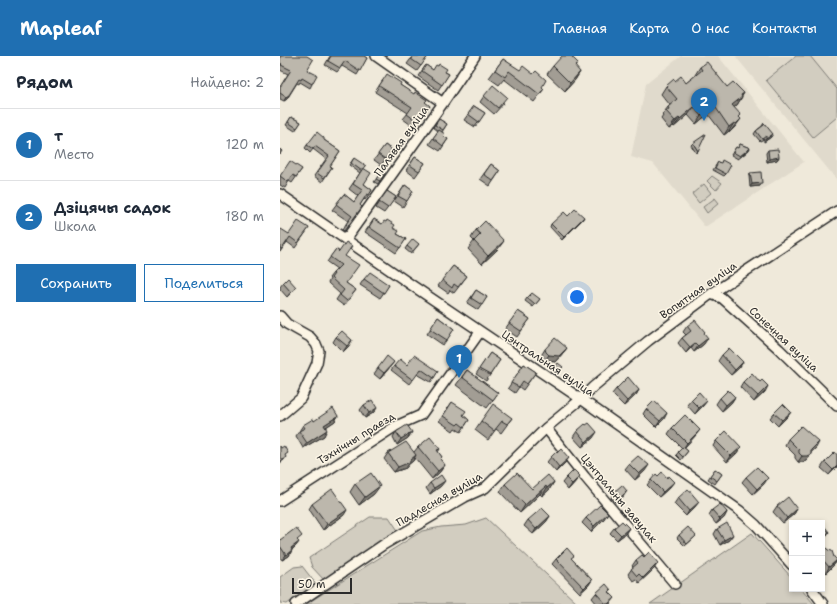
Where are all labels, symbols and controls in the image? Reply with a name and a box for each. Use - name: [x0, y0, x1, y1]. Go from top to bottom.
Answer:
- text: Mapleaf: [20, 16, 102, 41]
- text: Главная: [553, 19, 607, 37]
- text: Карта: [629, 19, 669, 37]
- text: О нас: [691, 19, 730, 37]
- text: Контакты: [752, 19, 817, 37]
- text: Рядом: [16, 71, 73, 93]
- text: Найдено: 2: [190, 74, 264, 91]
- pin: 2: [691, 88, 717, 121]
- street label: Палявая вуліца: [371, 103, 432, 180]
- text: т: [54, 126, 63, 146]
- text: 1: [26, 136, 32, 153]
- text: 120 m: [226, 136, 264, 153]
- text: Место: [54, 146, 94, 163]
- text: Дзіцячы садок: [54, 198, 171, 218]
- text: 2: [24, 208, 34, 225]
- text: 180 m: [225, 208, 264, 225]
- text: Школа: [54, 218, 96, 235]
- street label: Вопытная вуліца: [657, 258, 740, 323]
- button: Сохранить: [16, 264, 136, 302]
- button: Поделиться: [144, 264, 264, 302]
- your location: [567, 287, 587, 307]
- street label: Сонечная вуліца: [746, 303, 822, 375]
- street label: Цэнтральная вуліца: [499, 327, 597, 400]
- pin: 1: [446, 345, 472, 378]
- street label: Тэхнічны праезд: [315, 409, 398, 468]
- street label: Цэнтральны завулак: [577, 451, 660, 546]
- street label: Падлесная вуліца: [394, 469, 485, 530]
- map controls: [789, 520, 825, 592]
- button: +: [789, 520, 825, 556]
- button: −: [789, 556, 825, 592]
- scale bar: [292, 576, 352, 595]
- text: 50 m: [298, 577, 326, 592]

